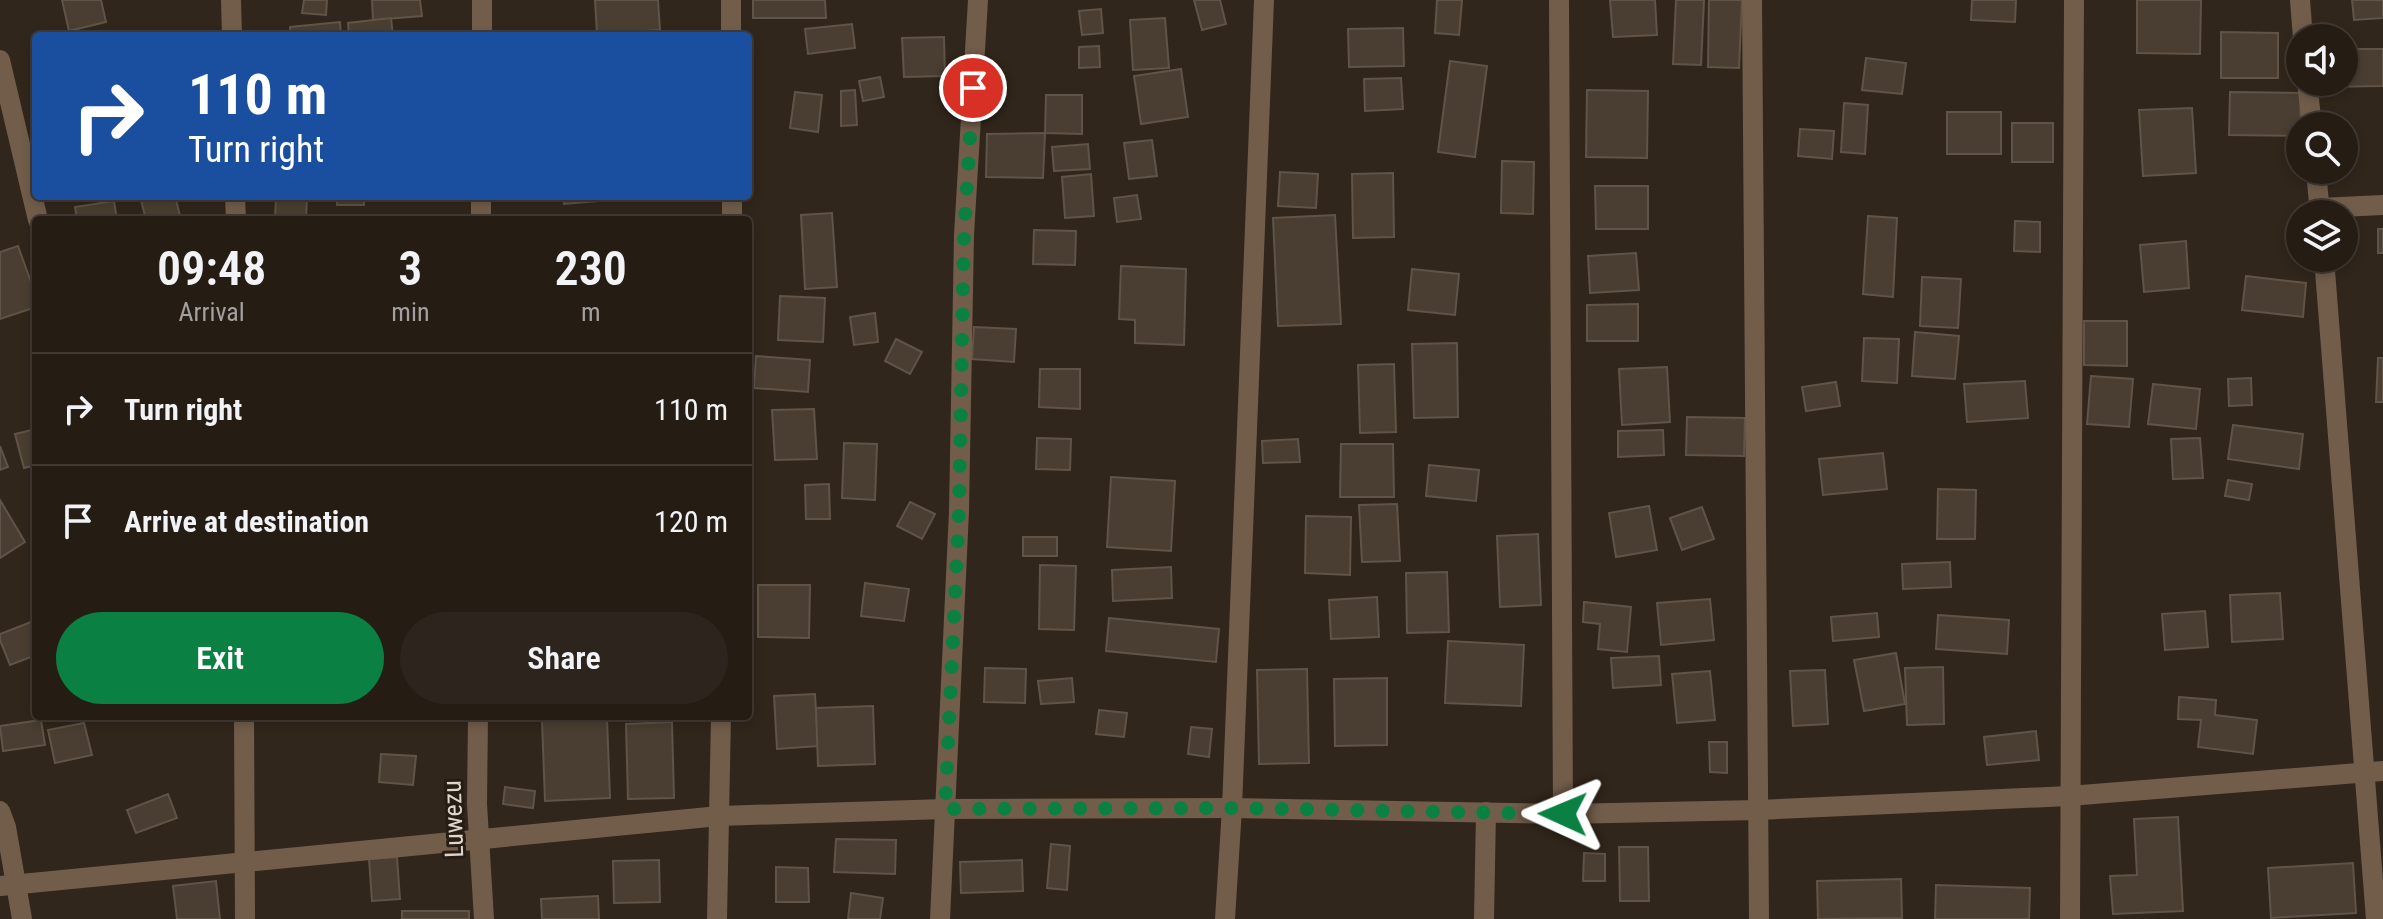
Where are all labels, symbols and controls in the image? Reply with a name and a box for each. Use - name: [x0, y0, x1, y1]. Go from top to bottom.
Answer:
- map controls: [2286, 24, 2358, 272]
- button: sound: [2286, 24, 2358, 96]
- pin: [939, 54, 1007, 122]
- text: 110 m: [188, 62, 327, 128]
- icon: right: [56, 64, 160, 168]
- icon: arrive: [951, 66, 995, 110]
- button: search: [2286, 112, 2358, 184]
- text: Turn right: [188, 129, 324, 171]
- button: layers: [2286, 200, 2358, 272]
- text: 09:48: [157, 240, 266, 297]
- text: 3: [398, 240, 422, 297]
- text: 230: [555, 240, 627, 297]
- text: Arrival: [179, 297, 245, 327]
- text: min: [391, 297, 429, 327]
- text: m: [581, 297, 601, 327]
- icon: right: [56, 387, 100, 431]
- text: Turn right: [124, 392, 242, 427]
- text: 110 m: [654, 392, 728, 427]
- icon: arrive: [56, 499, 100, 543]
- text: Arrive at destination: [124, 504, 369, 539]
- text: 120 m: [654, 504, 728, 539]
- button: Exit: [56, 612, 384, 704]
- button: Share: [400, 612, 728, 704]
- position arrow: [1521, 772, 1605, 856]
- street label: Luwezu: [437, 780, 469, 858]

